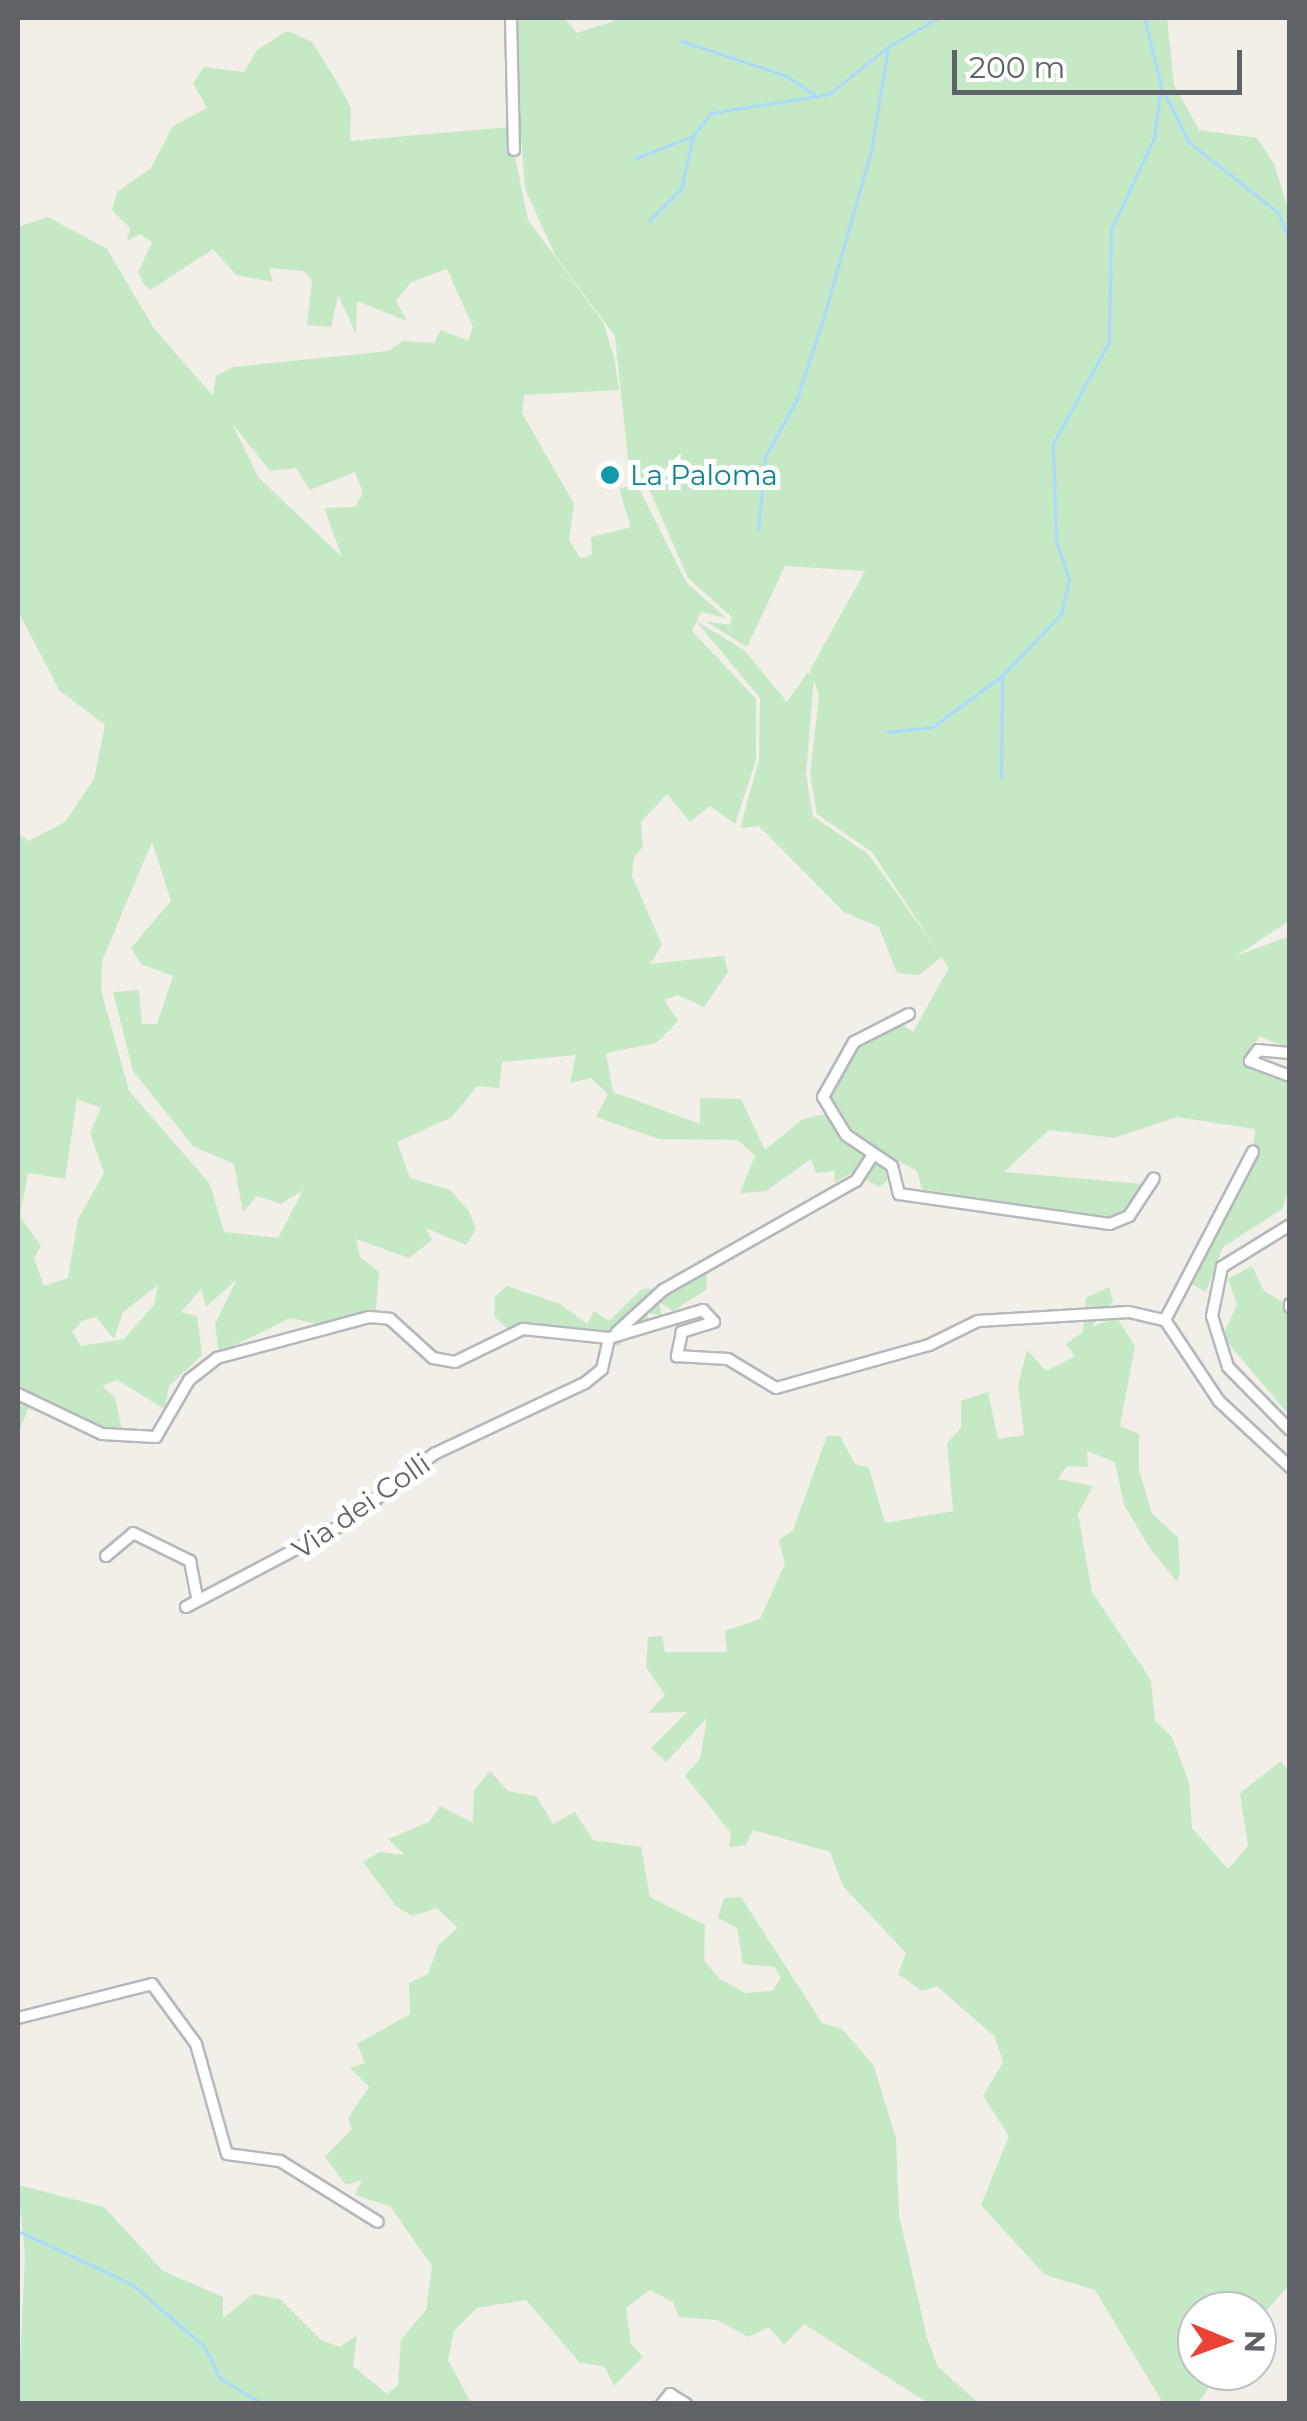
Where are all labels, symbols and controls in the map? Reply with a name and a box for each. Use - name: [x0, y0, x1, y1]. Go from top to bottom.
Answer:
- scale bar: [957, 30, 1247, 92]
- text: 200 m: [969, 49, 1065, 86]
- place label: La Paloma: [630, 458, 778, 492]
- marker: La Paloma: [599, 464, 621, 486]
- street label: Via dei Colli: [286, 1446, 436, 1566]
- north arrow: [1177, 2291, 1277, 2391]
- text: N: [1238, 2330, 1272, 2353]

